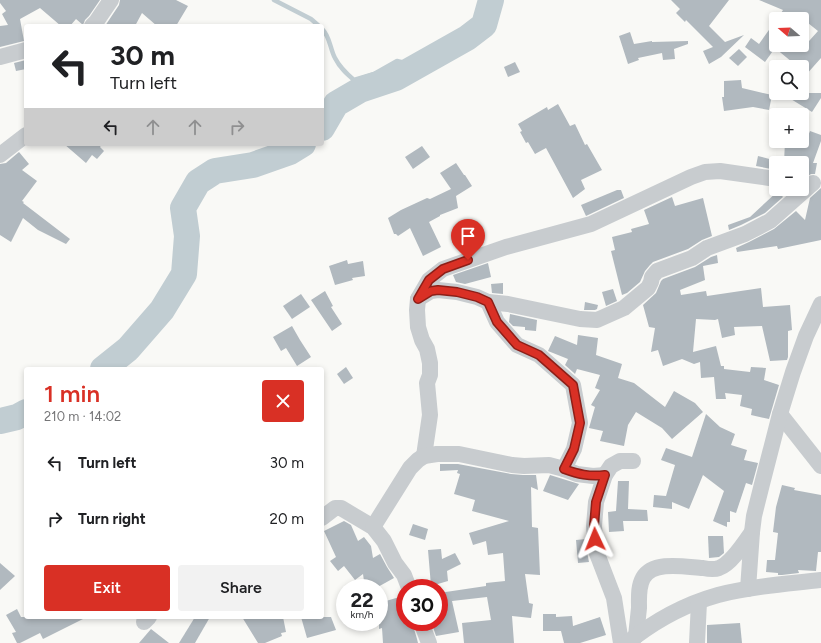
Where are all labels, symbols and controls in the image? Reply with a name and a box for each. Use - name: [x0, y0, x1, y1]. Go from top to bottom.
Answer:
- north arrow: [769, 12, 809, 52]
- map controls: [769, 12, 809, 196]
- text: 30 m: [110, 38, 175, 72]
- icon: left: [44, 40, 96, 92]
- button: search: [769, 60, 809, 100]
- text: Turn left: [110, 72, 177, 94]
- button: +: [769, 108, 809, 148]
- icon: left: [100, 116, 122, 138]
- icon: ahead: [142, 116, 164, 138]
- icon: ahead: [184, 116, 206, 138]
- icon: right: [226, 116, 248, 138]
- button: −: [769, 156, 809, 196]
- pin: [451, 219, 485, 260]
- icon: arrive: [457, 225, 479, 247]
- text: 1 min: [44, 379, 100, 408]
- button: close: [262, 380, 304, 422]
- text: 210 m · 14:02: [44, 409, 121, 424]
- icon: left: [44, 452, 66, 474]
- text: Turn left: [78, 454, 136, 472]
- text: 30 m: [270, 454, 304, 472]
- icon: right: [44, 508, 66, 530]
- text: Turn right: [78, 510, 146, 528]
- text: 20 m: [270, 510, 304, 528]
- position arrow: [574, 518, 616, 560]
- button: Exit: [44, 565, 170, 611]
- button: Share: [178, 565, 304, 611]
- speed limit sign: 30: [396, 579, 448, 631]
- text: 22: [350, 588, 374, 612]
- text: km/h: [351, 608, 373, 621]

